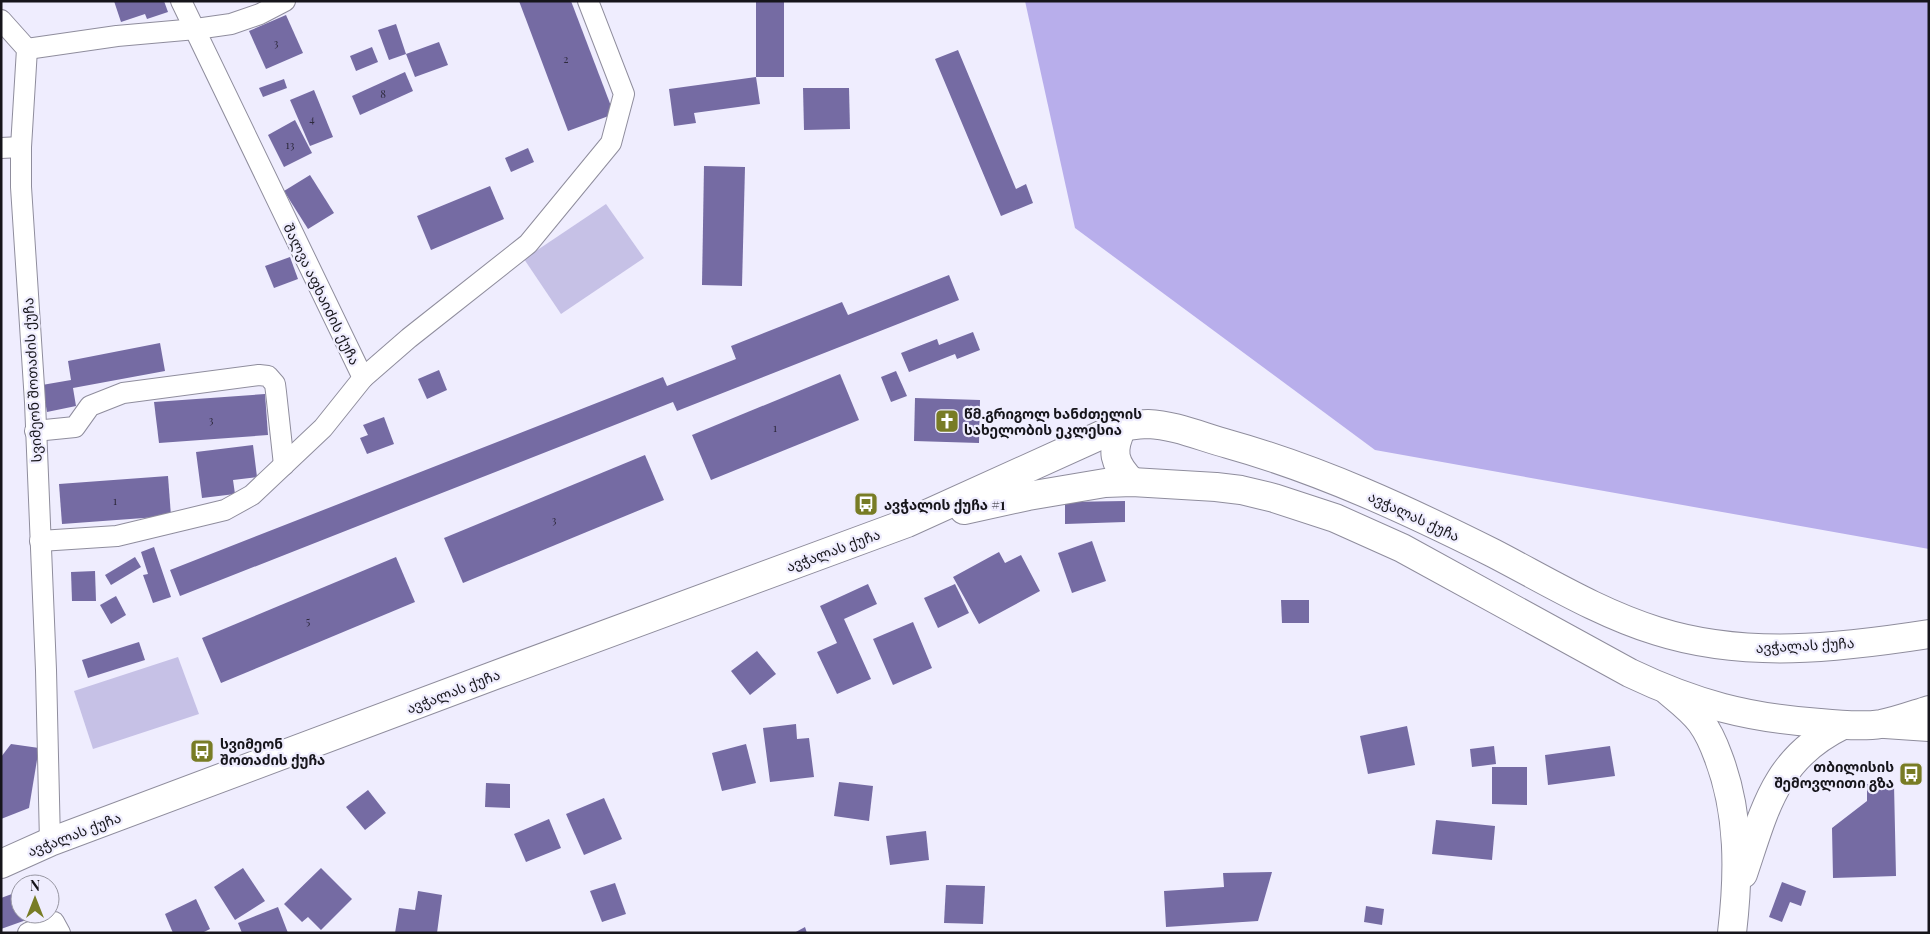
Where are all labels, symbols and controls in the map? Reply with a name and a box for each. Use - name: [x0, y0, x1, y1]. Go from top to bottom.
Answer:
- house number: 3: [274, 35, 279, 50]
- house number: 2: [563, 51, 569, 66]
- house number: 8: [380, 86, 386, 101]
- house number: 4: [309, 111, 315, 126]
- house number: 13: [286, 137, 294, 152]
- street label: შალვა აფხაიძის ქუჩა: [279, 220, 365, 368]
- street label: სვიმეონ შოთაძის ქუჩა: [18, 297, 46, 463]
- place label: წმ.გრიგოლ ხანძთელის სახელობის ეკლესია: [964, 404, 1142, 439]
- church icon: წმ.გრიგოლ ხანძთელის სახელობის ეკლესია: [934, 408, 960, 434]
- house number: 3: [209, 412, 214, 427]
- house number: 1: [773, 420, 777, 435]
- street label: ავჭალას ქუჩა: [1365, 487, 1463, 545]
- bus stop icon: ავჭალის ქუჩა #1: [853, 491, 879, 517]
- house number: 1: [113, 493, 117, 508]
- place label: ავჭალის ქუჩა #1: [884, 495, 1005, 514]
- house number: 3: [552, 512, 557, 527]
- street label: ავჭალას ქუჩა: [783, 524, 883, 576]
- house number: 5: [306, 613, 311, 628]
- street label: ავჭალას ქუჩა: [1755, 633, 1855, 657]
- street label: ავჭალას ქუჩა: [403, 664, 503, 718]
- place label: სვიმეონ შოთაძის ქუჩა: [220, 734, 325, 769]
- bus stop icon: სვიმეონ შოთაძის ქუჩა: [189, 738, 215, 764]
- place label: თბილისის შემოვლითი გზა: [1774, 757, 1894, 792]
- bus stop icon: თბილისის შემოვლითი გზა: [1898, 761, 1924, 787]
- street label: ავჭალას ქუჩა: [24, 807, 124, 861]
- north arrow: [10, 874, 60, 924]
- text: N: [30, 876, 40, 895]

